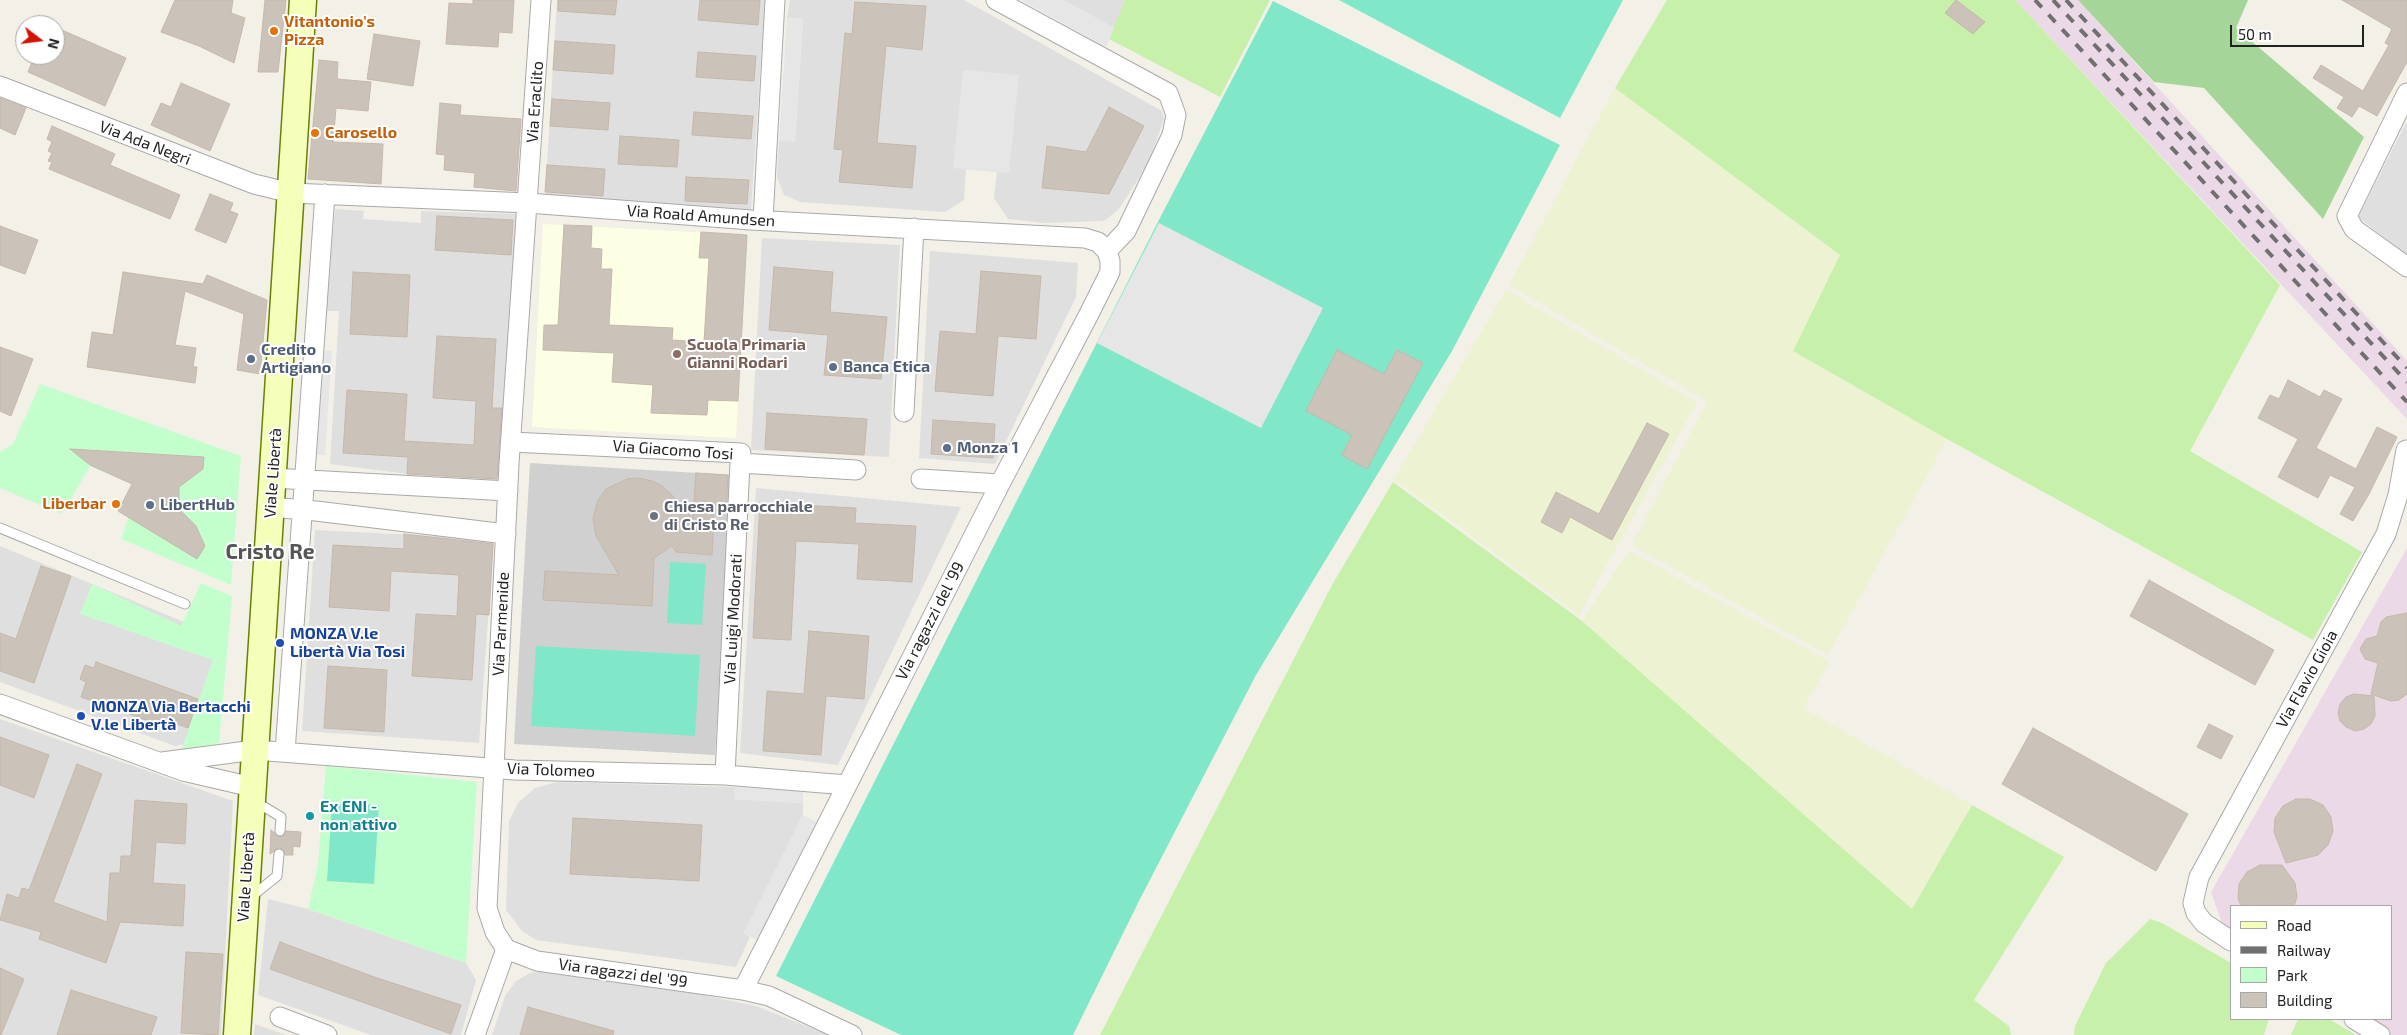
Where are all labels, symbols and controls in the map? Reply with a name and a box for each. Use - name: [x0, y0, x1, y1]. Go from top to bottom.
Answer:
- place label: Vitantonio's Pizza: [284, 12, 375, 50]
- north arrow: [15, 15, 65, 65]
- scale bar: [2232, 15, 2366, 47]
- marker: Vitantonio's Pizza: [268, 25, 280, 37]
- text: 50 m: [2238, 25, 2272, 43]
- text: N: [44, 37, 64, 51]
- street label: Via Eraclito: [523, 60, 547, 144]
- street label: Via Ada Negri: [96, 117, 194, 169]
- place label: Carosello: [325, 123, 397, 143]
- marker: Carosello: [309, 127, 321, 139]
- street label: Via Roald Amundsen: [626, 201, 776, 231]
- place label: Scuola Primaria Gianni Rodari: [687, 335, 806, 373]
- place label: Credito Artigiano: [261, 340, 331, 378]
- marker: Scuola Primaria Gianni Rodari: [671, 348, 683, 360]
- marker: Credito Artigiano: [245, 353, 257, 365]
- place label: Banca Etica: [843, 357, 930, 377]
- marker: Banca Etica: [827, 361, 839, 373]
- street label: Viale Libertà: [260, 427, 286, 519]
- street label: Via Giacomo Tosi: [612, 436, 734, 464]
- place label: Monza 1: [957, 438, 1019, 458]
- marker: Monza 1: [941, 442, 953, 454]
- place label: Liberbar: [42, 494, 106, 514]
- place label: LibertHub: [160, 495, 235, 515]
- place label: Chiesa parrocchiale di Cristo Re: [664, 497, 813, 535]
- marker: Liberbar: [110, 498, 122, 510]
- marker: LibertHub: [144, 499, 156, 511]
- marker: Chiesa parrocchiale di Cristo Re: [648, 510, 660, 522]
- district label: Cristo Re: [225, 539, 315, 565]
- street label: Via Luigi Modorati: [720, 553, 746, 685]
- street label: Via ragazzi del '99: [892, 559, 968, 683]
- street label: Via Parmenide: [489, 571, 513, 677]
- place label: MONZA V.le Libertà Via Tosi: [290, 624, 405, 662]
- street label: Via Flavio Gioia: [2272, 627, 2342, 731]
- marker: MONZA V.le Libertà Via Tosi: [274, 637, 286, 649]
- place label: MONZA Via Bertacchi V.le Libertà: [91, 697, 251, 735]
- marker: MONZA Via Bertacchi V.le Libertà: [75, 710, 87, 722]
- street label: Via Tolomeo: [507, 759, 595, 781]
- place label: Ex ENI - non attivo: [320, 797, 397, 835]
- marker: Ex ENI - non attivo: [304, 810, 316, 822]
- street label: Viale Libertà: [233, 831, 259, 923]
- legend: [2230, 905, 2392, 1020]
- text: Road: [2277, 916, 2312, 934]
- text: Railway: [2277, 941, 2331, 959]
- street label: Via ragazzi del '99: [557, 954, 689, 992]
- text: Park: [2277, 966, 2308, 984]
- text: Building: [2277, 991, 2332, 1009]

